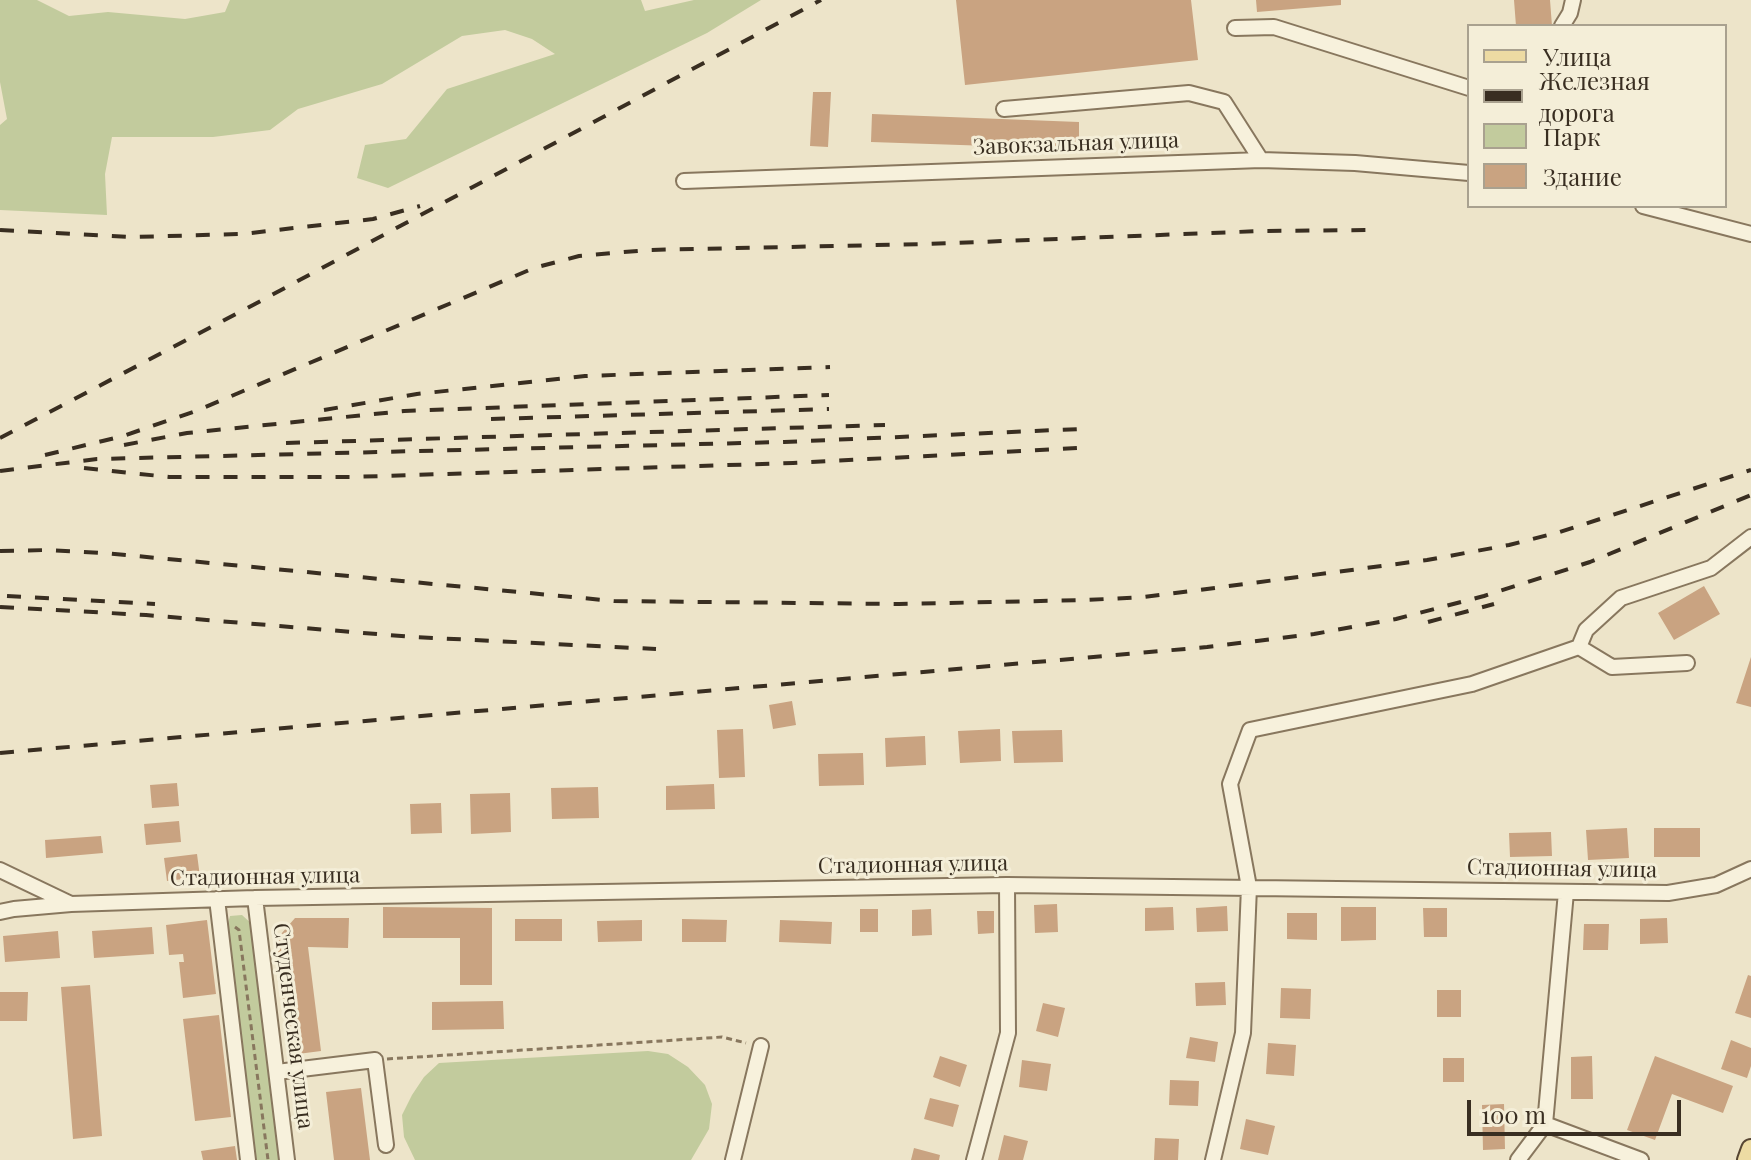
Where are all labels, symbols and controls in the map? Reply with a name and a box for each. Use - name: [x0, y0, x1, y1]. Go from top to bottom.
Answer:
- legend: [1467, 24, 1727, 208]
- text: Улица: [1543, 40, 1612, 72]
- text: Железная дорога: [1539, 64, 1650, 128]
- text: Парк: [1543, 120, 1601, 152]
- street label: Завокзальная улица: [973, 127, 1179, 161]
- text: Здание: [1543, 160, 1622, 192]
- street label: Стадионная улица: [818, 850, 1008, 880]
- street label: Стадионная улица: [1467, 854, 1657, 884]
- street label: Стадионная улица: [170, 862, 360, 892]
- street label: Студенческая улица: [267, 921, 319, 1131]
- scale bar: [1471, 1084, 1685, 1134]
- text: 100 m: [1481, 1098, 1546, 1130]

